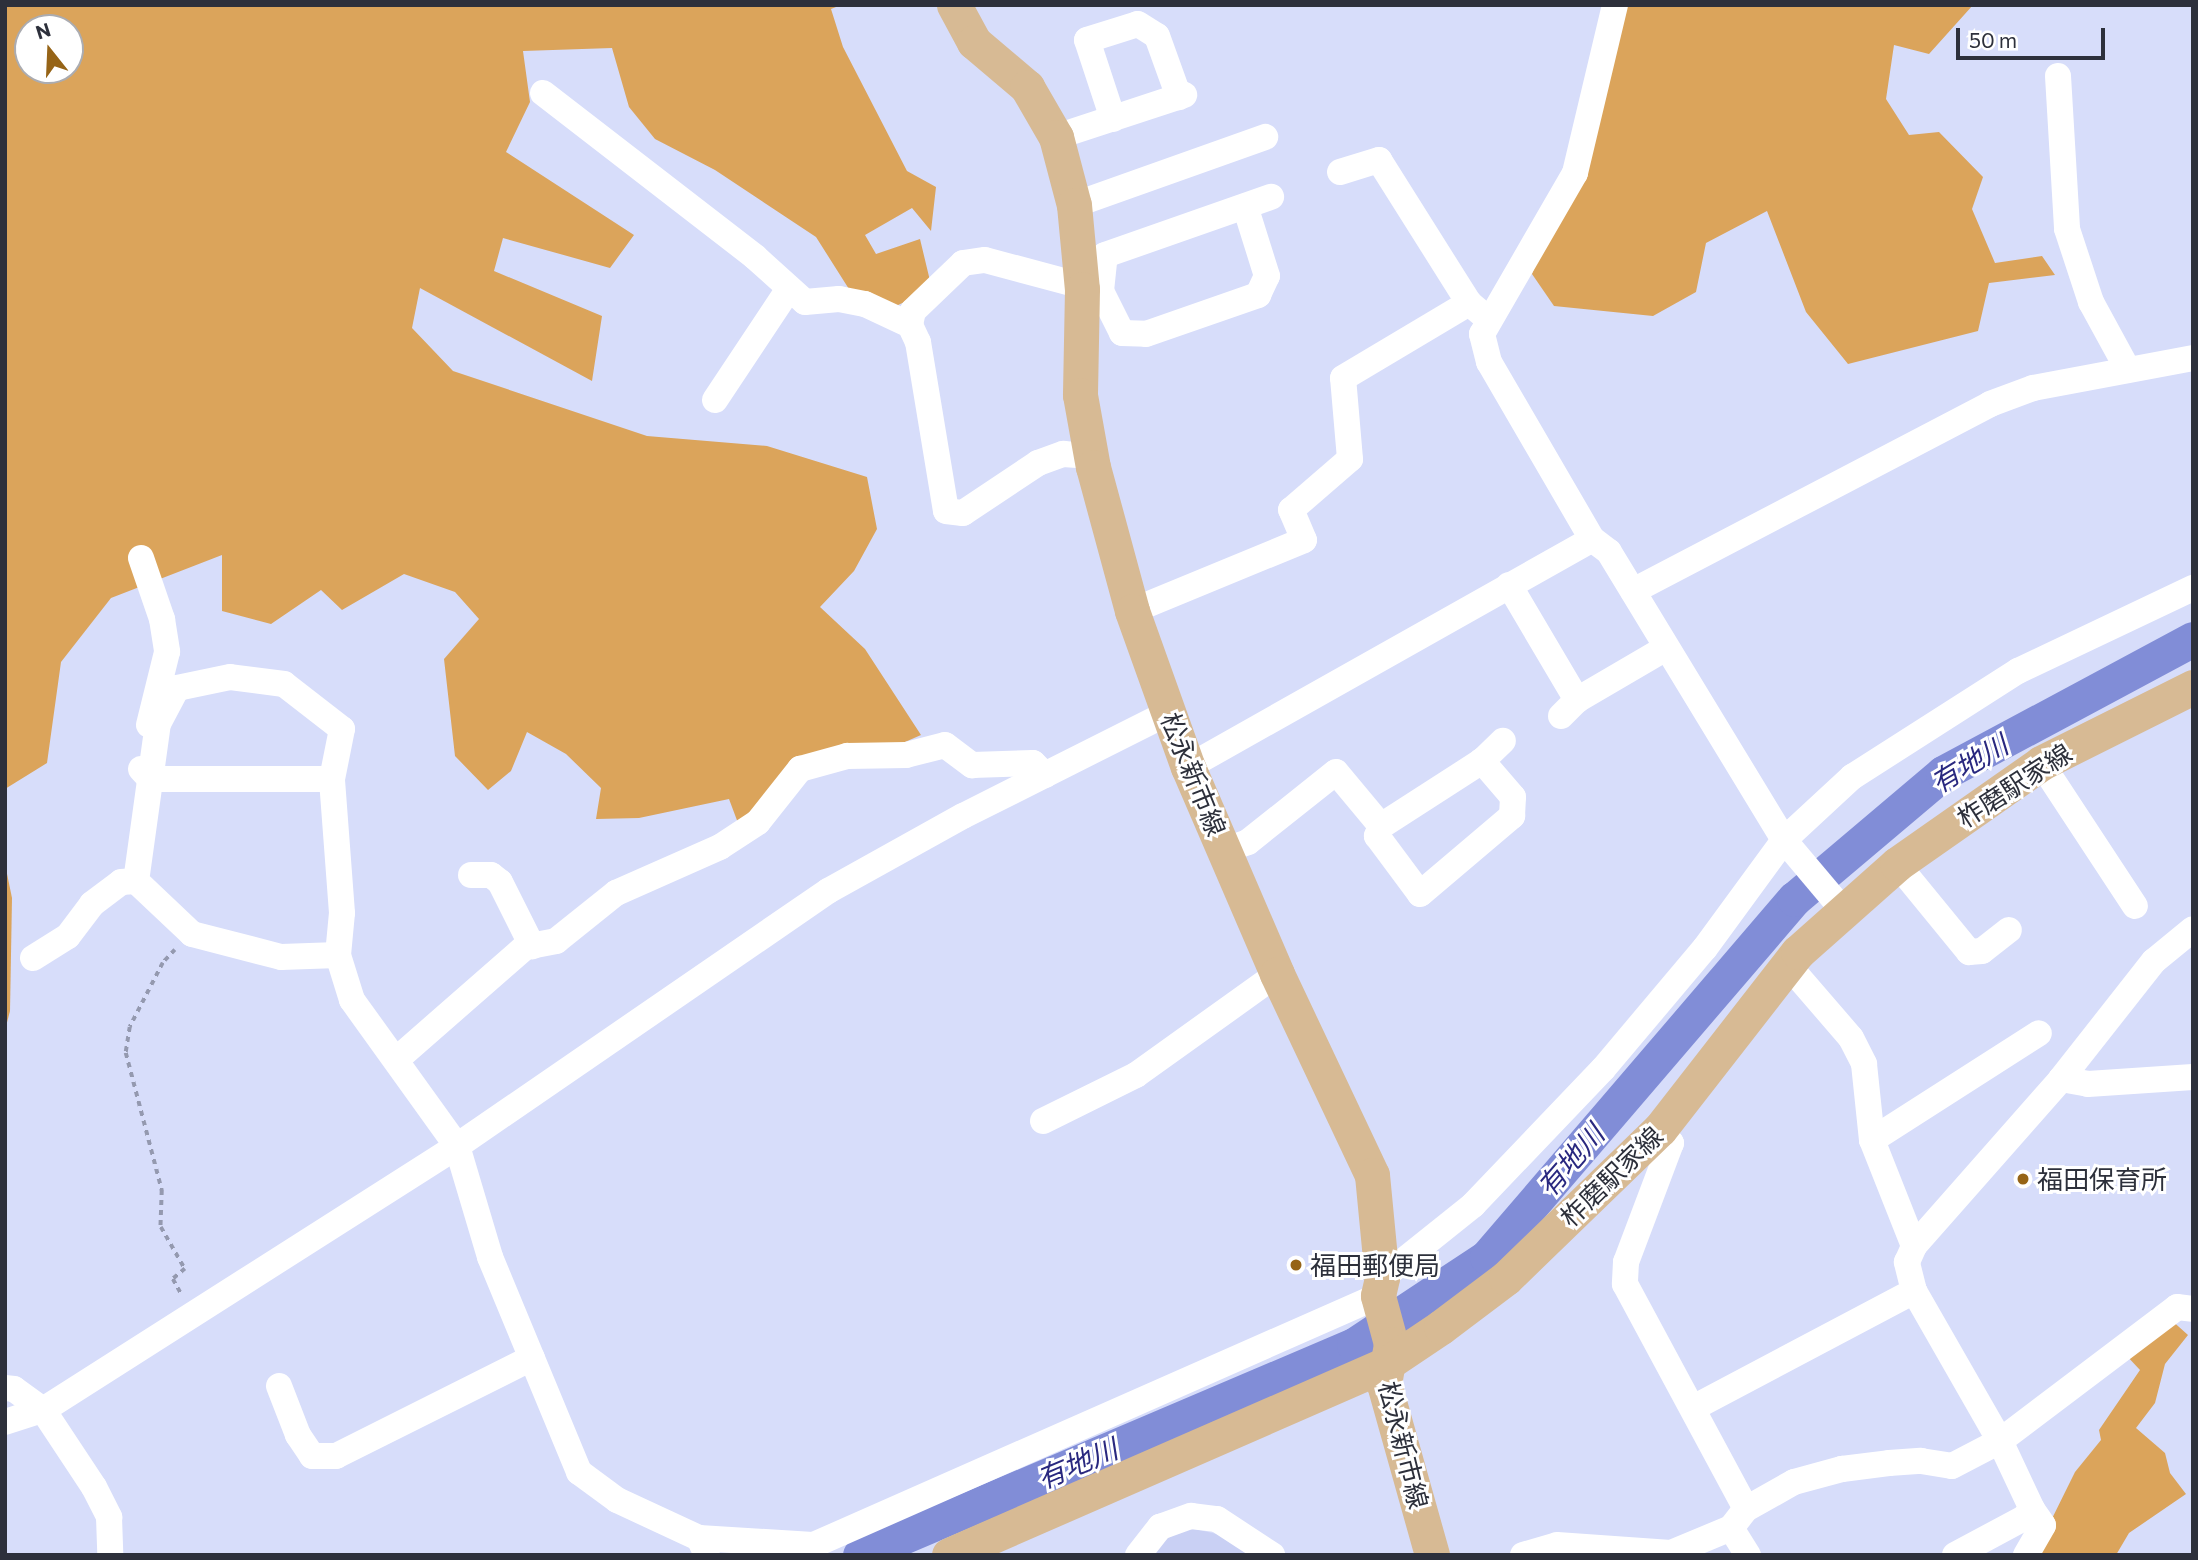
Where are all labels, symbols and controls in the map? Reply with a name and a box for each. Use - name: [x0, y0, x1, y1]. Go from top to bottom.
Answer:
- north arrow: [14, 14, 84, 84]
- scale bar: [1960, 14, 2109, 58]
- text: N: [33, 17, 53, 44]
- text: 50 m: [1969, 27, 2017, 52]
- street label: 松永新市線: [1155, 708, 1233, 840]
- water label: 有地川: [1924, 727, 2014, 799]
- street label: 柞磨駅家線: [1951, 737, 2077, 833]
- water label: 有地川: [1530, 1117, 1610, 1203]
- street label: 柞磨駅家線: [1553, 1120, 1669, 1232]
- place label: 福田保育所: [2037, 1163, 2167, 1195]
- marker: 福田保育所: [2015, 1171, 2031, 1187]
- place label: 福田郵便局: [1310, 1249, 1440, 1281]
- marker: 福田郵便局: [1288, 1257, 1304, 1273]
- street label: 松永新市線: [1373, 1378, 1435, 1512]
- water label: 有地川: [1032, 1431, 1122, 1495]

